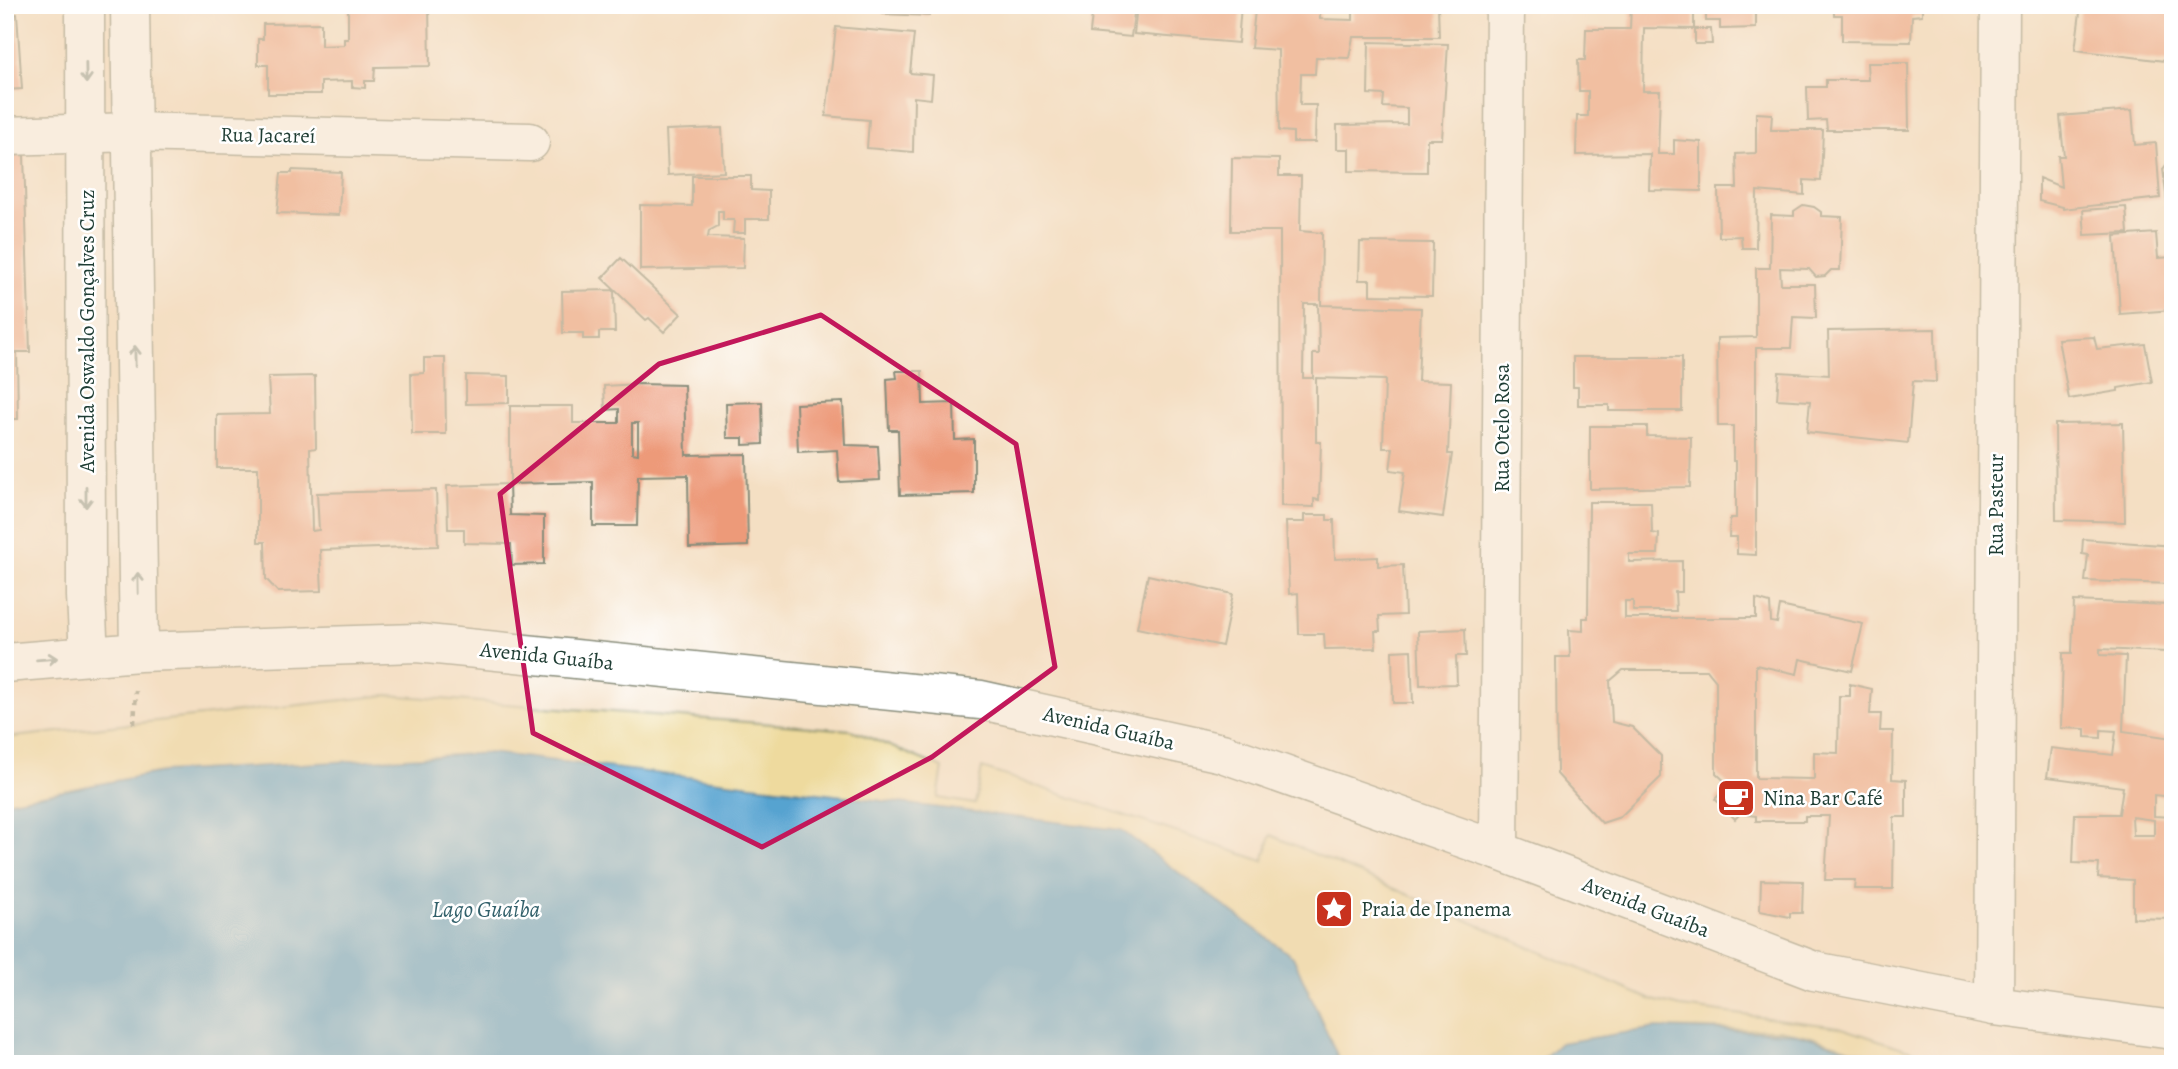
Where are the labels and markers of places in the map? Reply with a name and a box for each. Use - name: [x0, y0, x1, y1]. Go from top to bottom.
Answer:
- cafe icon: Nina Bar Café: [1715, 777, 1757, 819]
- place label: Nina Bar Café: [1763, 784, 1883, 812]
- place icon: Praia de Ipanema: [1313, 888, 1355, 930]
- place label: Praia de Ipanema: [1361, 895, 1512, 923]

